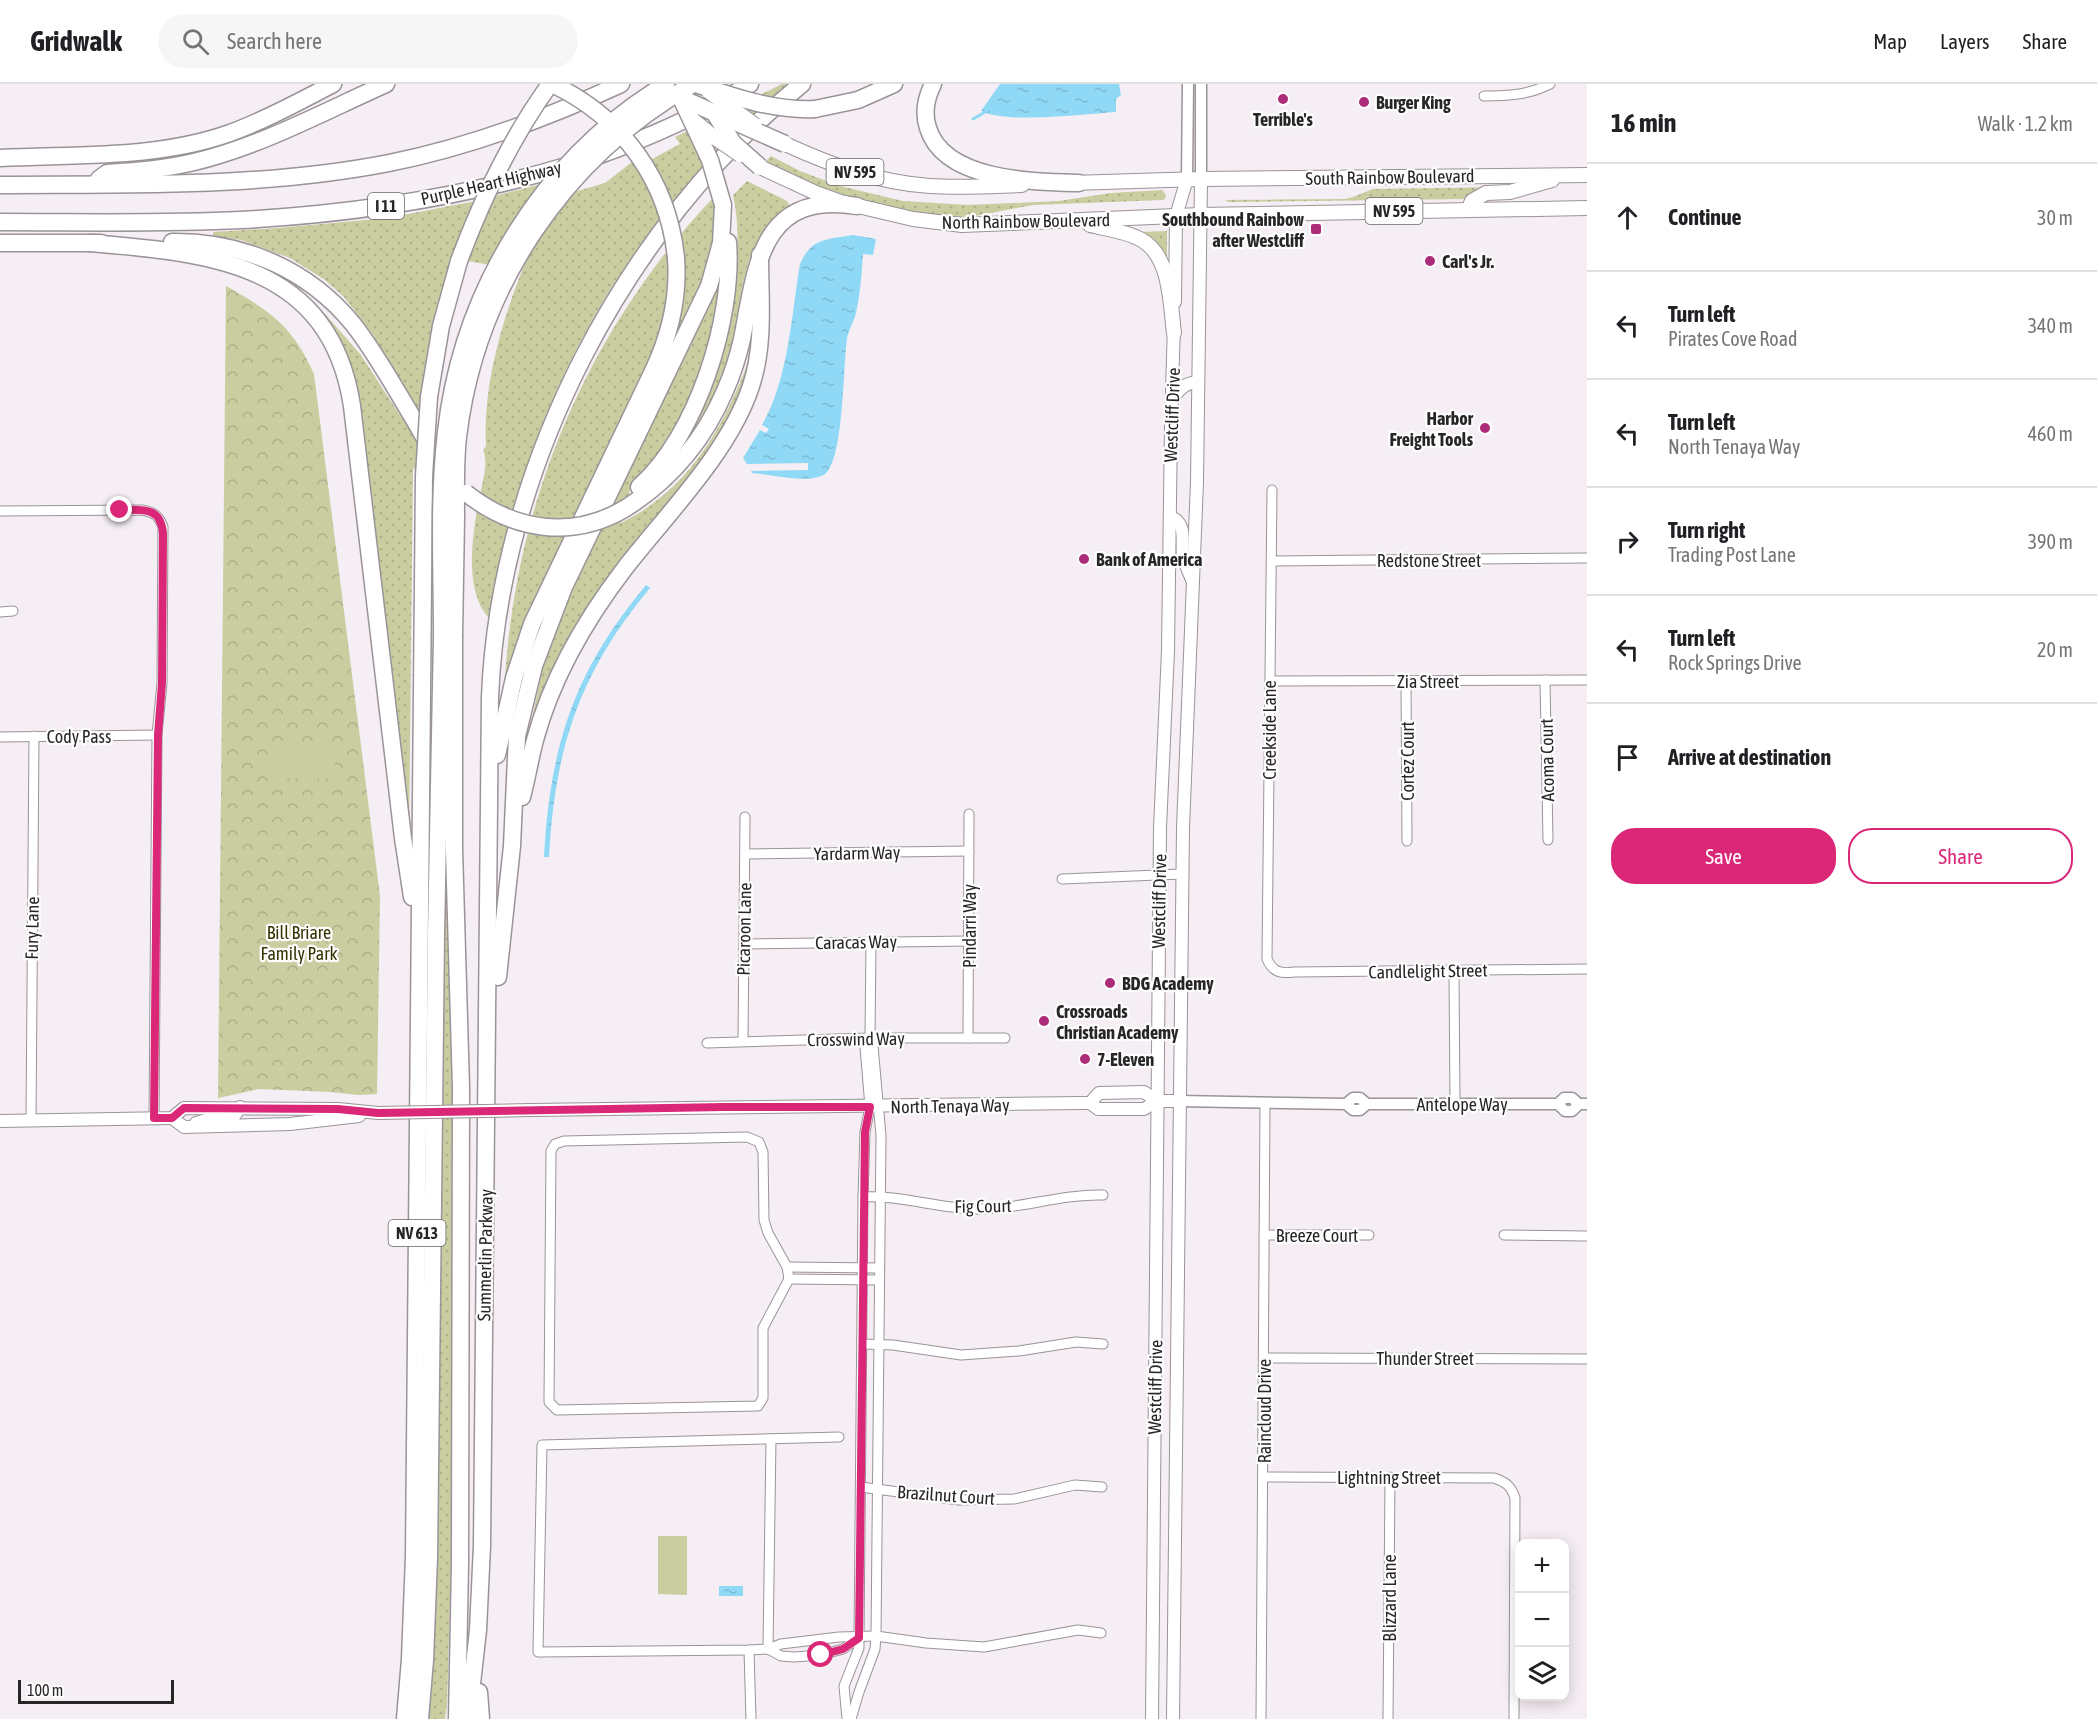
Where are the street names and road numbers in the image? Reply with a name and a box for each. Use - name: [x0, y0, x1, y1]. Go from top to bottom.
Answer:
- street label: Purple Heart Highway: [419, 157, 563, 209]
- road number: NV 595: [826, 159, 884, 185]
- street label: South Rainbow Boulevard: [1305, 165, 1475, 189]
- road number: I 11: [368, 193, 404, 219]
- road number: NV 595: [1366, 198, 1422, 224]
- street label: North Rainbow Boulevard: [942, 209, 1110, 233]
- street label: Westcliff Drive: [1160, 367, 1184, 463]
- street label: Redstone Street: [1377, 550, 1481, 571]
- street label: Zia Street: [1397, 671, 1459, 692]
- street label: Creekside Lane: [1259, 680, 1280, 780]
- street label: Acoma Court: [1536, 718, 1558, 802]
- street label: Cortez Court: [1397, 721, 1418, 801]
- street label: Cody Pass: [47, 726, 111, 747]
- street label: Yardarm Way: [814, 842, 900, 864]
- street label: Westcliff Drive: [1148, 853, 1170, 949]
- street label: Picaroon Lane: [733, 882, 755, 976]
- street label: Pindarri Way: [959, 884, 980, 968]
- street label: Fury Lane: [21, 896, 43, 960]
- street label: Caracas Way: [815, 931, 897, 953]
- street label: Candlelight Street: [1368, 959, 1488, 983]
- street label: Crosswind Way: [807, 1028, 905, 1050]
- street label: North Tenaya Way: [890, 1094, 1010, 1118]
- street label: Antelope Way: [1416, 1094, 1508, 1115]
- street label: Summerlin Parkway: [473, 1189, 497, 1321]
- street label: Fig Court: [954, 1195, 1012, 1217]
- road number: NV 613: [388, 1220, 446, 1246]
- street label: Breeze Court: [1276, 1225, 1358, 1246]
- street label: Westcliff Drive: [1144, 1339, 1166, 1435]
- street label: Thunder Street: [1376, 1348, 1474, 1369]
- street label: Raincloud Drive: [1254, 1359, 1275, 1463]
- street label: Lightning Street: [1337, 1467, 1441, 1488]
- street label: Brazilnut Court: [896, 1481, 996, 1509]
- street label: Blizzard Lane: [1379, 1554, 1400, 1642]

